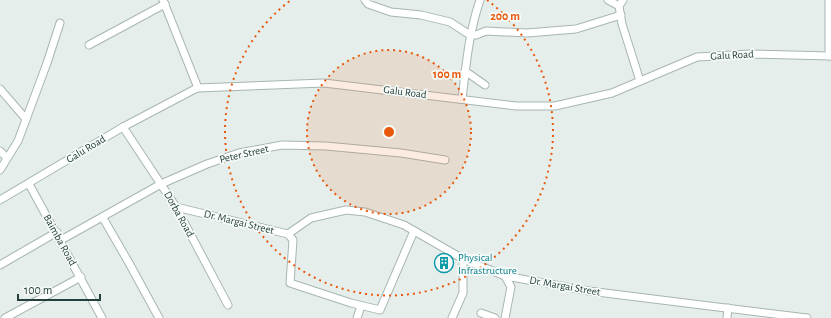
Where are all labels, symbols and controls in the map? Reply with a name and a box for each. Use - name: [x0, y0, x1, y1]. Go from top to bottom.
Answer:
- text: 200 m: [490, 10, 520, 22]
- street label: Galu Road: [710, 48, 754, 62]
- text: 100 m: [433, 68, 461, 80]
- street label: Galu Road: [383, 84, 428, 100]
- centre of rings: [382, 125, 396, 139]
- street label: Galu Road: [64, 133, 108, 165]
- street label: Peter Street: [218, 143, 270, 165]
- street label: Dorba Road: [162, 189, 196, 239]
- street label: Dr. Margai Street: [203, 208, 276, 236]
- street label: Baimba Road: [41, 212, 79, 268]
- building icon: Physical Infrastructure: [433, 252, 455, 274]
- place label: Physical Infrastructure: [458, 252, 517, 276]
- street label: Dr. Margai Street: [529, 274, 602, 298]
- scale bar: [18, 276, 100, 302]
- text: 100 m: [24, 284, 52, 296]

